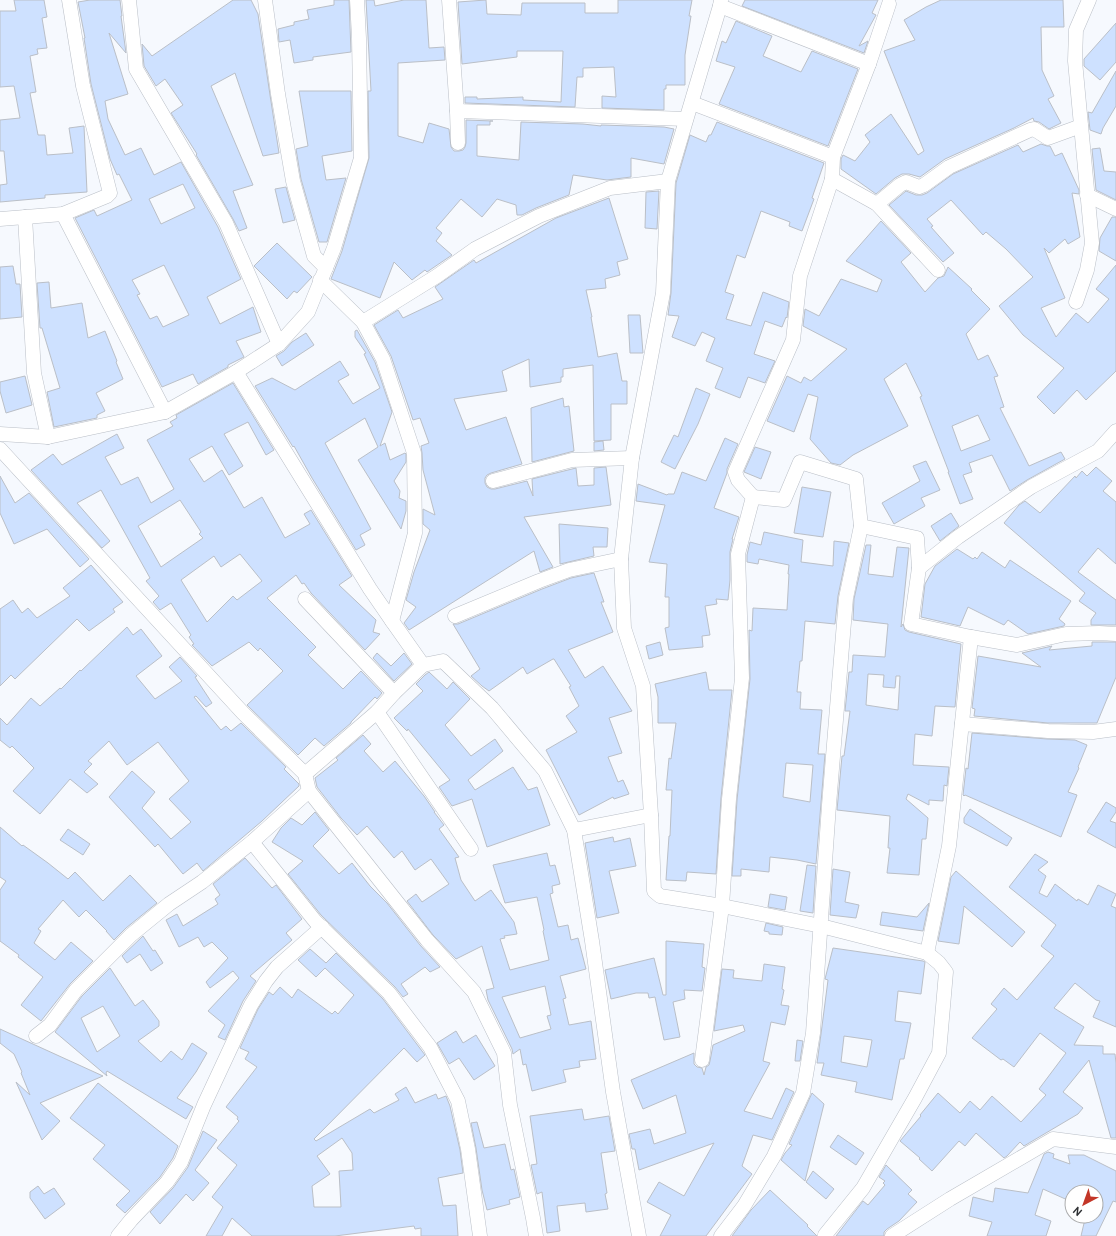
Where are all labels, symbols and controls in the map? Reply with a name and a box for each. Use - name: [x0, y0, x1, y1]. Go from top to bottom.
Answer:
- north arrow: [1064, 1184, 1104, 1224]
- text: N: [1071, 1203, 1086, 1219]

